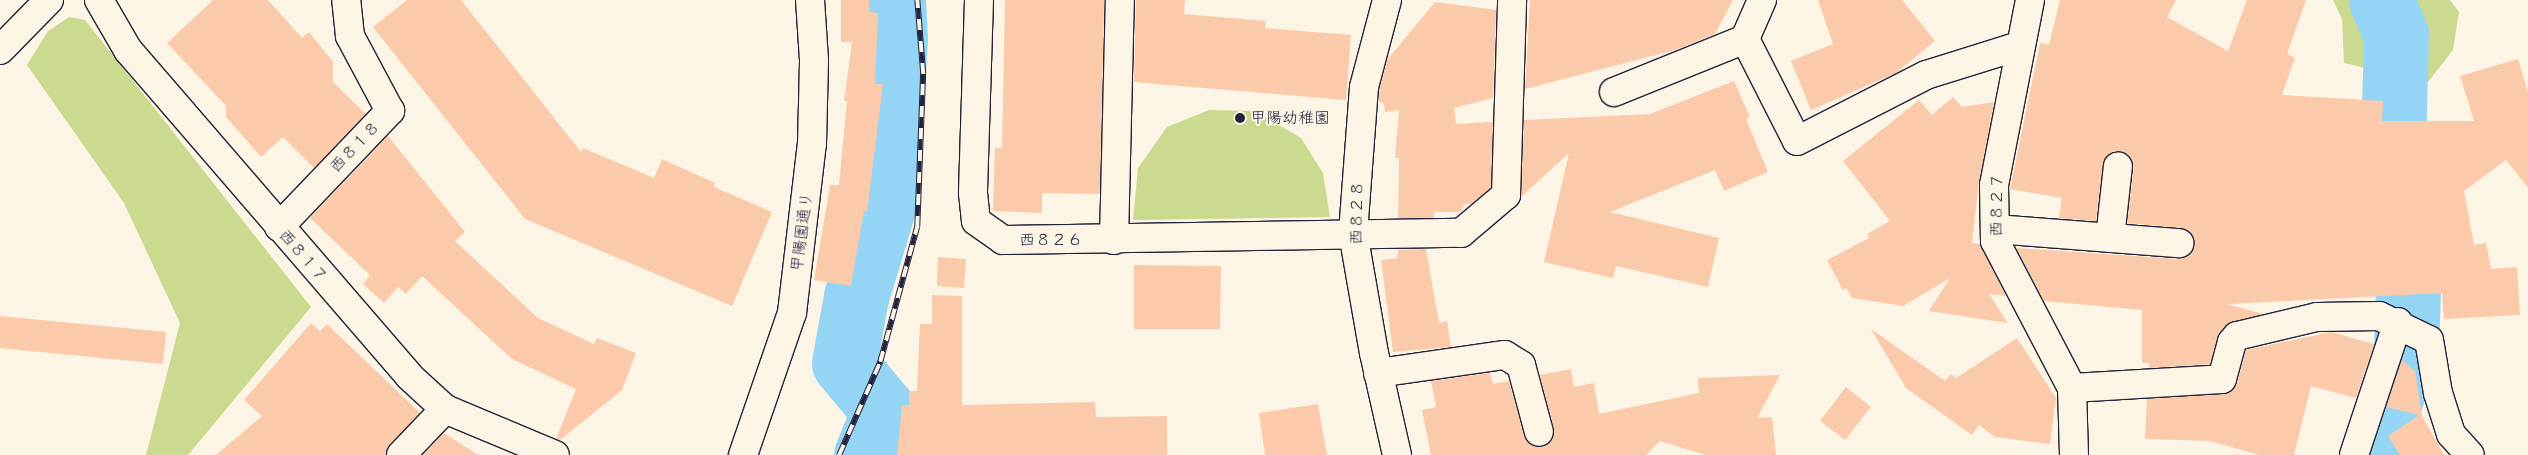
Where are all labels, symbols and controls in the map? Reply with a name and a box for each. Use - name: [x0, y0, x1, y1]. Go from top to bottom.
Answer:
- place label: 甲陽幼稚園: [1250, 108, 1330, 128]
- marker: 甲陽幼稚園: [1234, 112, 1246, 124]
- street label: 西８１８: [326, 117, 384, 177]
- street label: 西８２７: [1987, 173, 2007, 237]
- street label: 西８２８: [1347, 181, 1367, 245]
- street label: 甲陽園通り: [788, 191, 816, 273]
- street label: 西８１７: [275, 226, 331, 286]
- street label: 西８２６: [1019, 230, 1083, 250]

